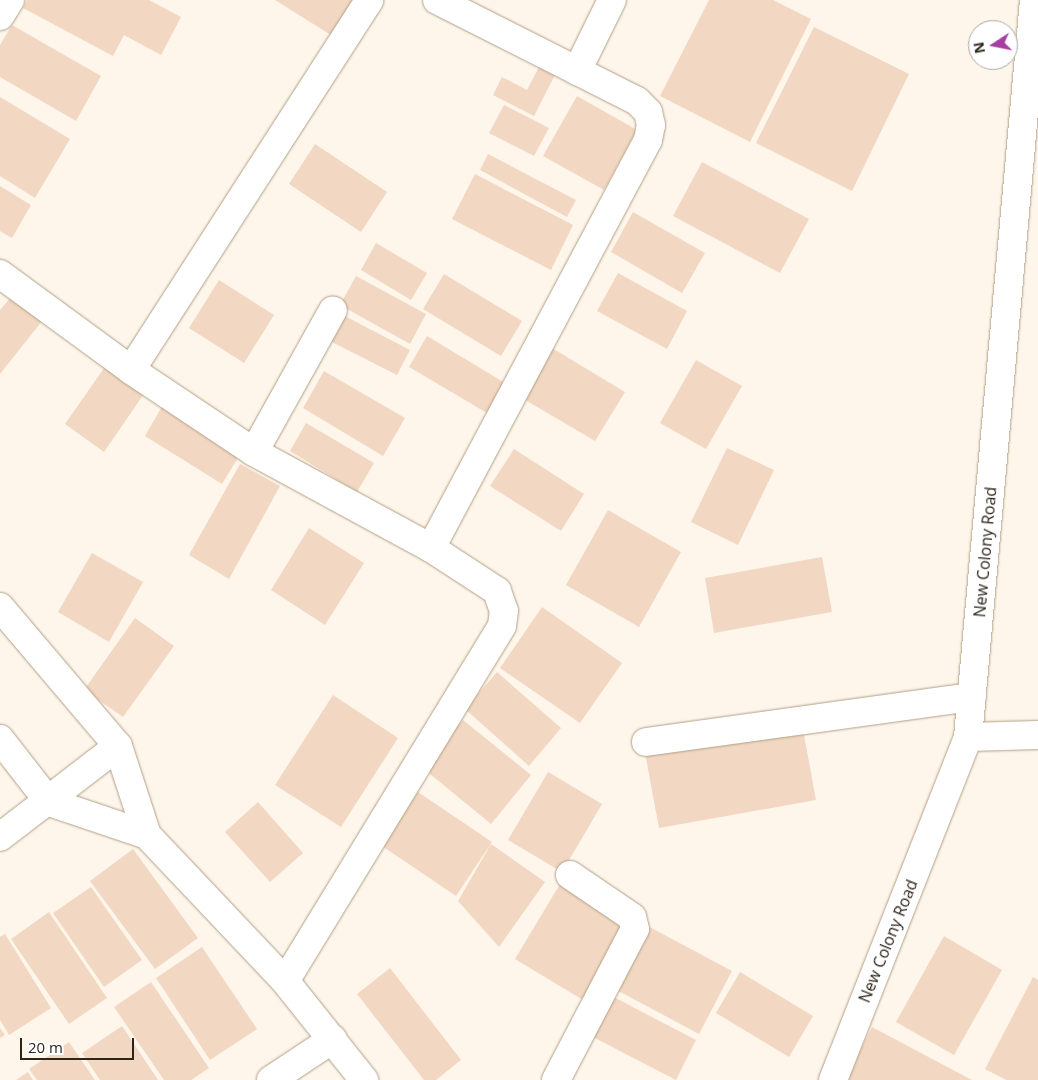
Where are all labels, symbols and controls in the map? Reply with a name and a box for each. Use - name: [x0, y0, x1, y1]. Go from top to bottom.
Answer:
- north arrow: [968, 20, 1018, 70]
- text: N: [968, 40, 989, 55]
- street label: New Colony Road: [970, 486, 1000, 618]
- street label: New Colony Road: [855, 877, 921, 1005]
- scale bar: [22, 1028, 136, 1060]
- text: 20 m: [28, 1037, 63, 1057]

